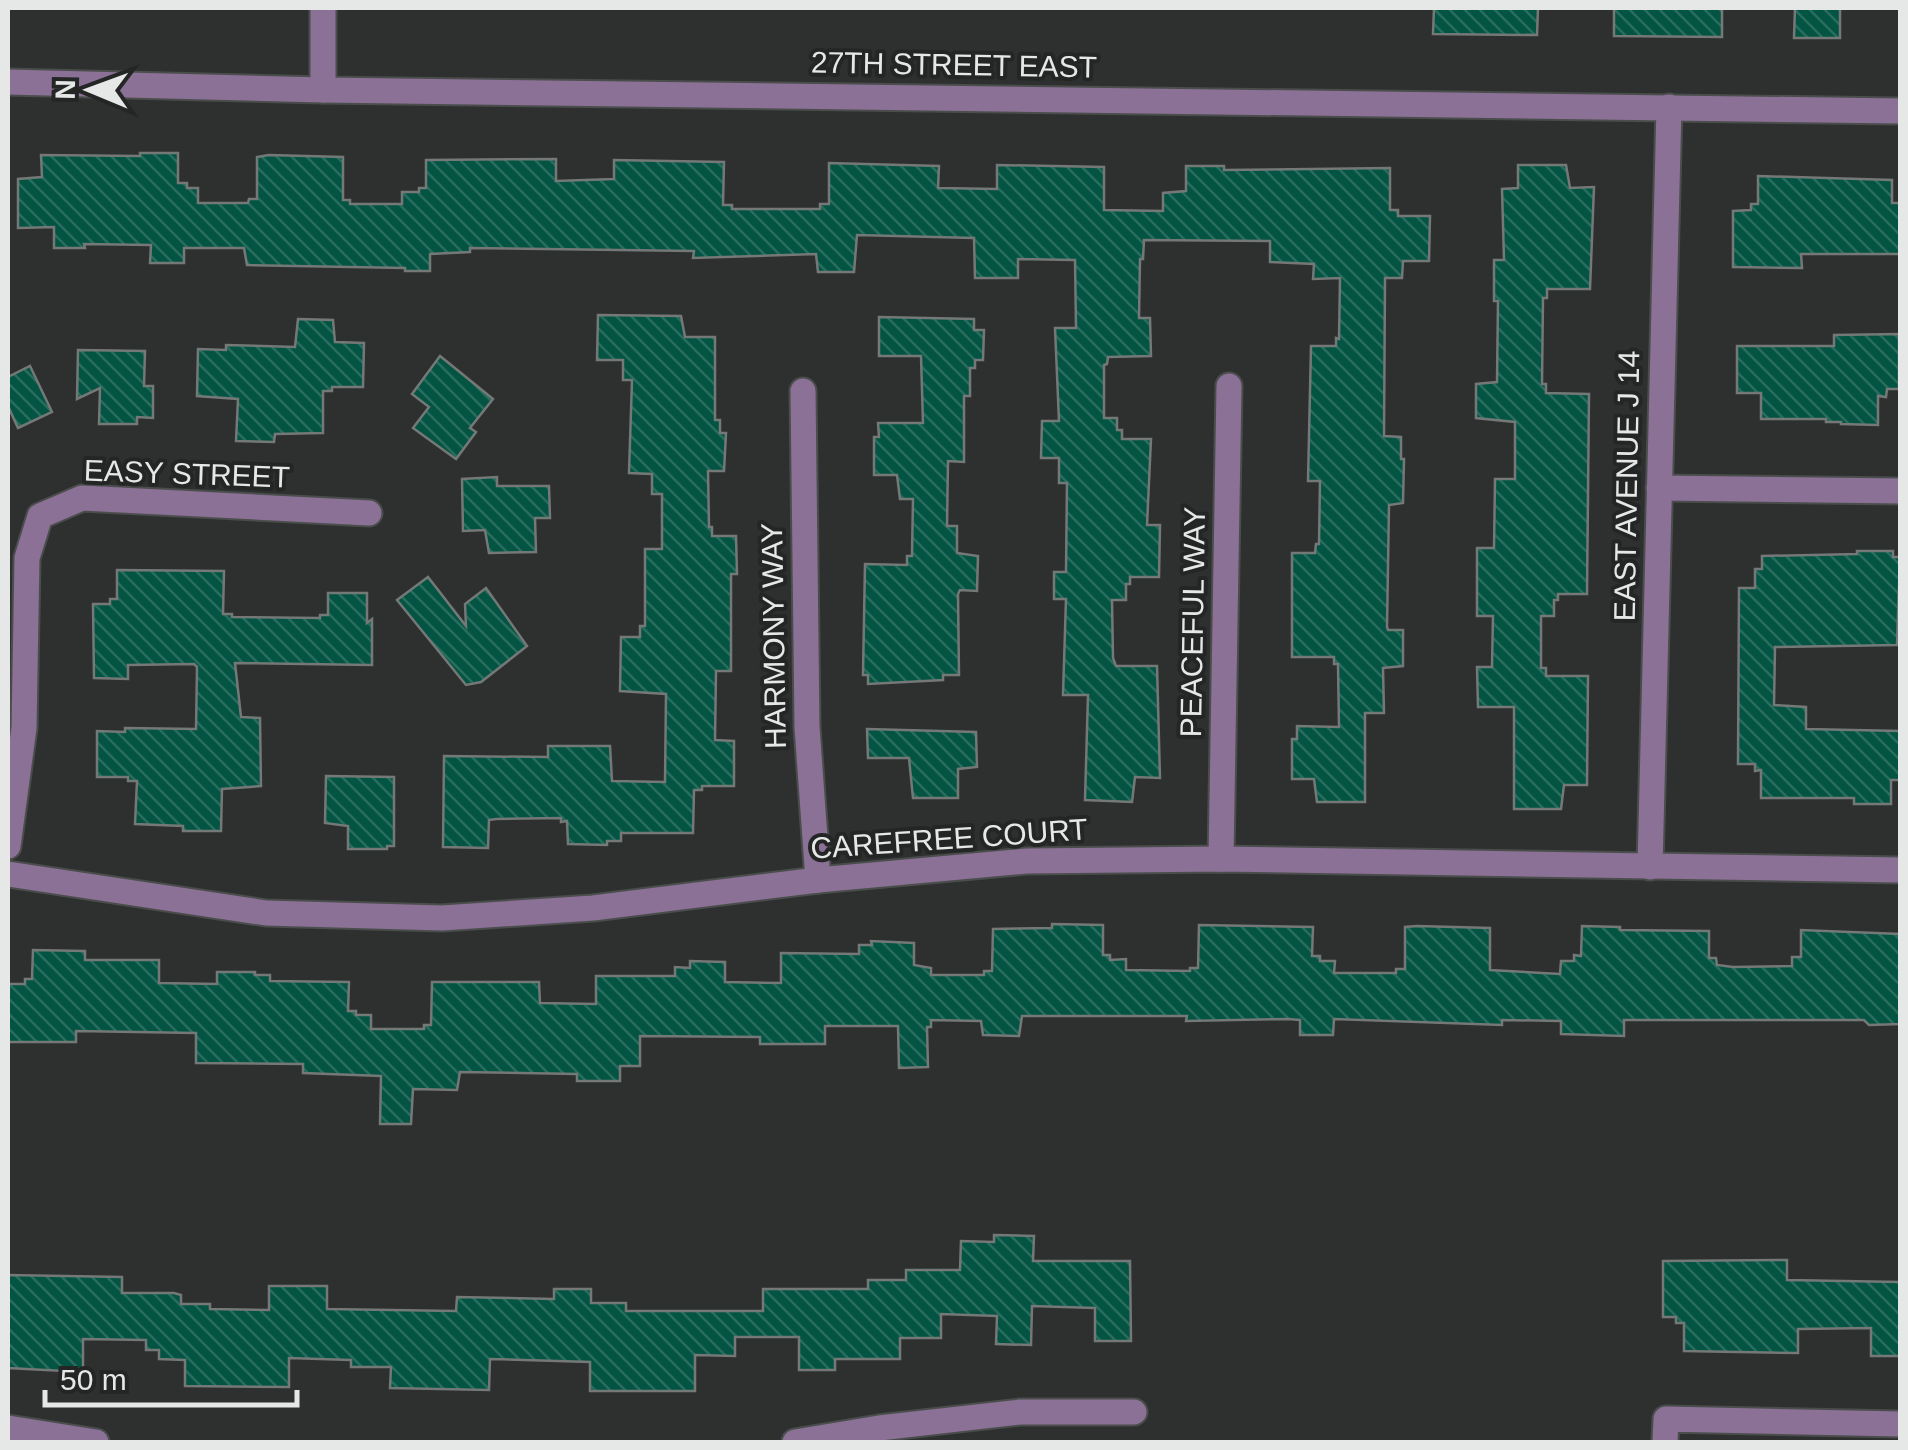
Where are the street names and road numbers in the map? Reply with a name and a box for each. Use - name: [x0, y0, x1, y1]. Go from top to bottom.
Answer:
- street label: 27TH STREET EAST: [811, 46, 1097, 83]
- street label: EAST AVENUE J 14: [1608, 350, 1645, 622]
- street label: EASY STREET: [83, 453, 291, 494]
- street label: PEACEFUL WAY: [1174, 506, 1211, 738]
- street label: HARMONY WAY: [755, 523, 792, 749]
- street label: CAREFREE COURT: [809, 812, 1089, 865]

